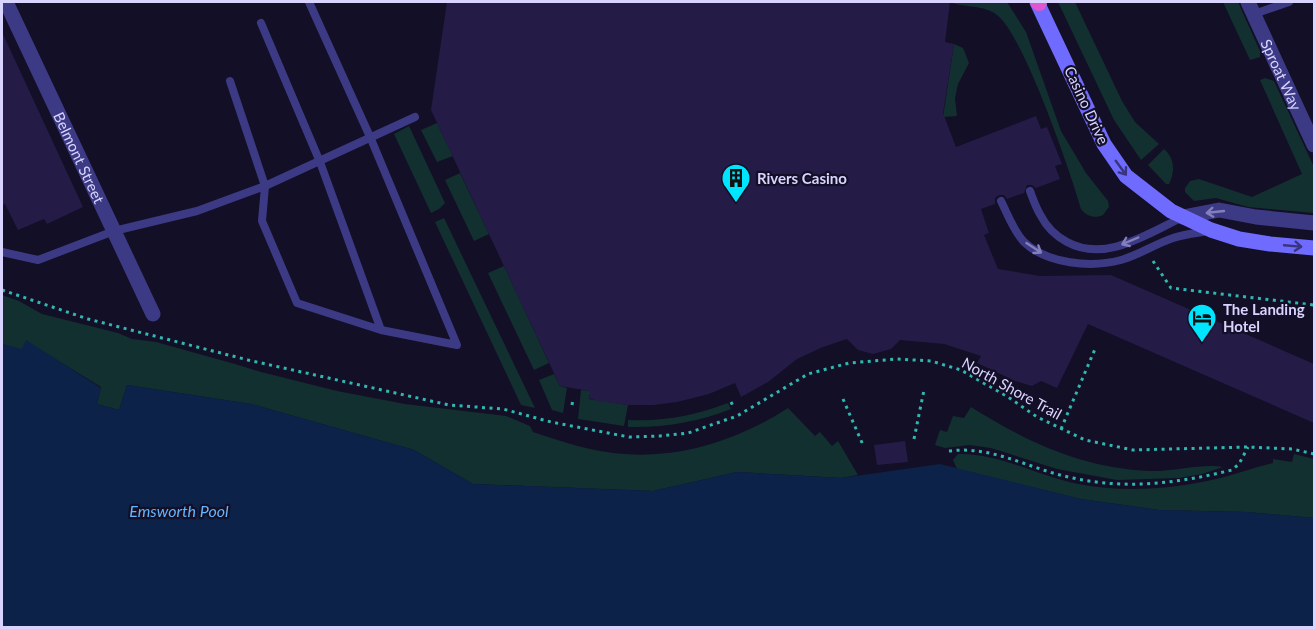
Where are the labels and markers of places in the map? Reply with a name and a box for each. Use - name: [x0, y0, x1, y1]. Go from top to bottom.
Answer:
- building icon: Rivers Casino: [720, 162, 752, 204]
- place label: Rivers Casino: [757, 169, 847, 187]
- place label: The Landing Hotel: [1223, 300, 1305, 335]
- hotel icon: The Landing Hotel: [1186, 302, 1218, 344]

